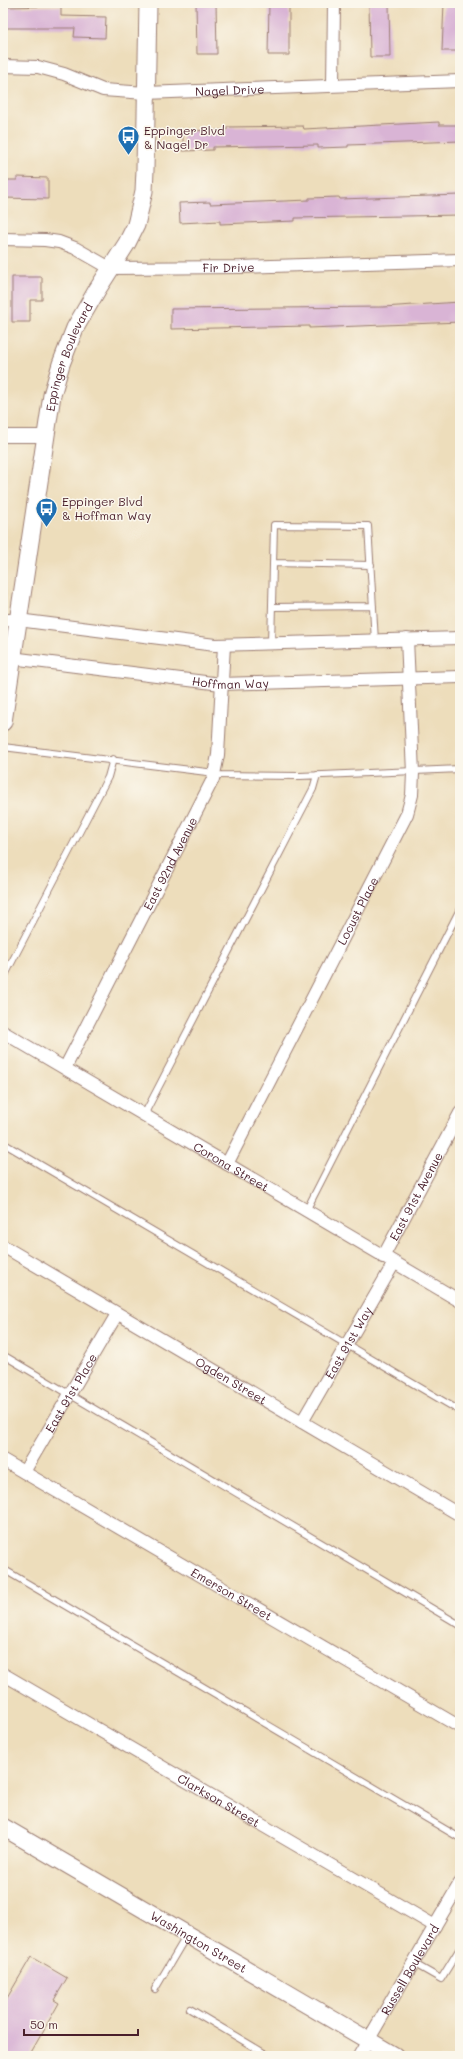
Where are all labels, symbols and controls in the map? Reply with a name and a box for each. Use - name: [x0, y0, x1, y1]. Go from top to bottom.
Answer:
- street label: Nagel Drive: [195, 80, 265, 99]
- place label: Eppinger Blvd & Nagel Dr: [144, 122, 225, 152]
- bus stop icon: Eppinger Blvd & Nagel Dr: [115, 124, 141, 157]
- street label: Fir Drive: [202, 259, 255, 275]
- street label: Eppinger Boulevard: [42, 299, 96, 412]
- place label: Eppinger Blvd & Hoffman Way: [62, 493, 151, 523]
- bus stop icon: Eppinger Blvd & Hoffman Way: [34, 495, 60, 528]
- street label: Hoffman Way: [191, 672, 269, 692]
- street label: East 92nd Avenue: [139, 814, 200, 913]
- street label: Locust Place: [333, 874, 381, 947]
- street label: Corona Street: [191, 1138, 272, 1195]
- street label: East 91st Avenue: [385, 1149, 446, 1243]
- street label: East 91st Way: [321, 1303, 375, 1381]
- street label: East 91st Place: [41, 1350, 100, 1435]
- street label: Ogden Street: [193, 1353, 270, 1408]
- street label: Emerson Street: [188, 1564, 275, 1624]
- street label: Clarkson Street: [175, 1770, 263, 1830]
- street label: Washington Street: [148, 1907, 250, 1976]
- street label: Russell Boulevard: [377, 1921, 442, 2018]
- scale bar: [24, 2011, 138, 2037]
- text: 50 m: [30, 2016, 58, 2032]

